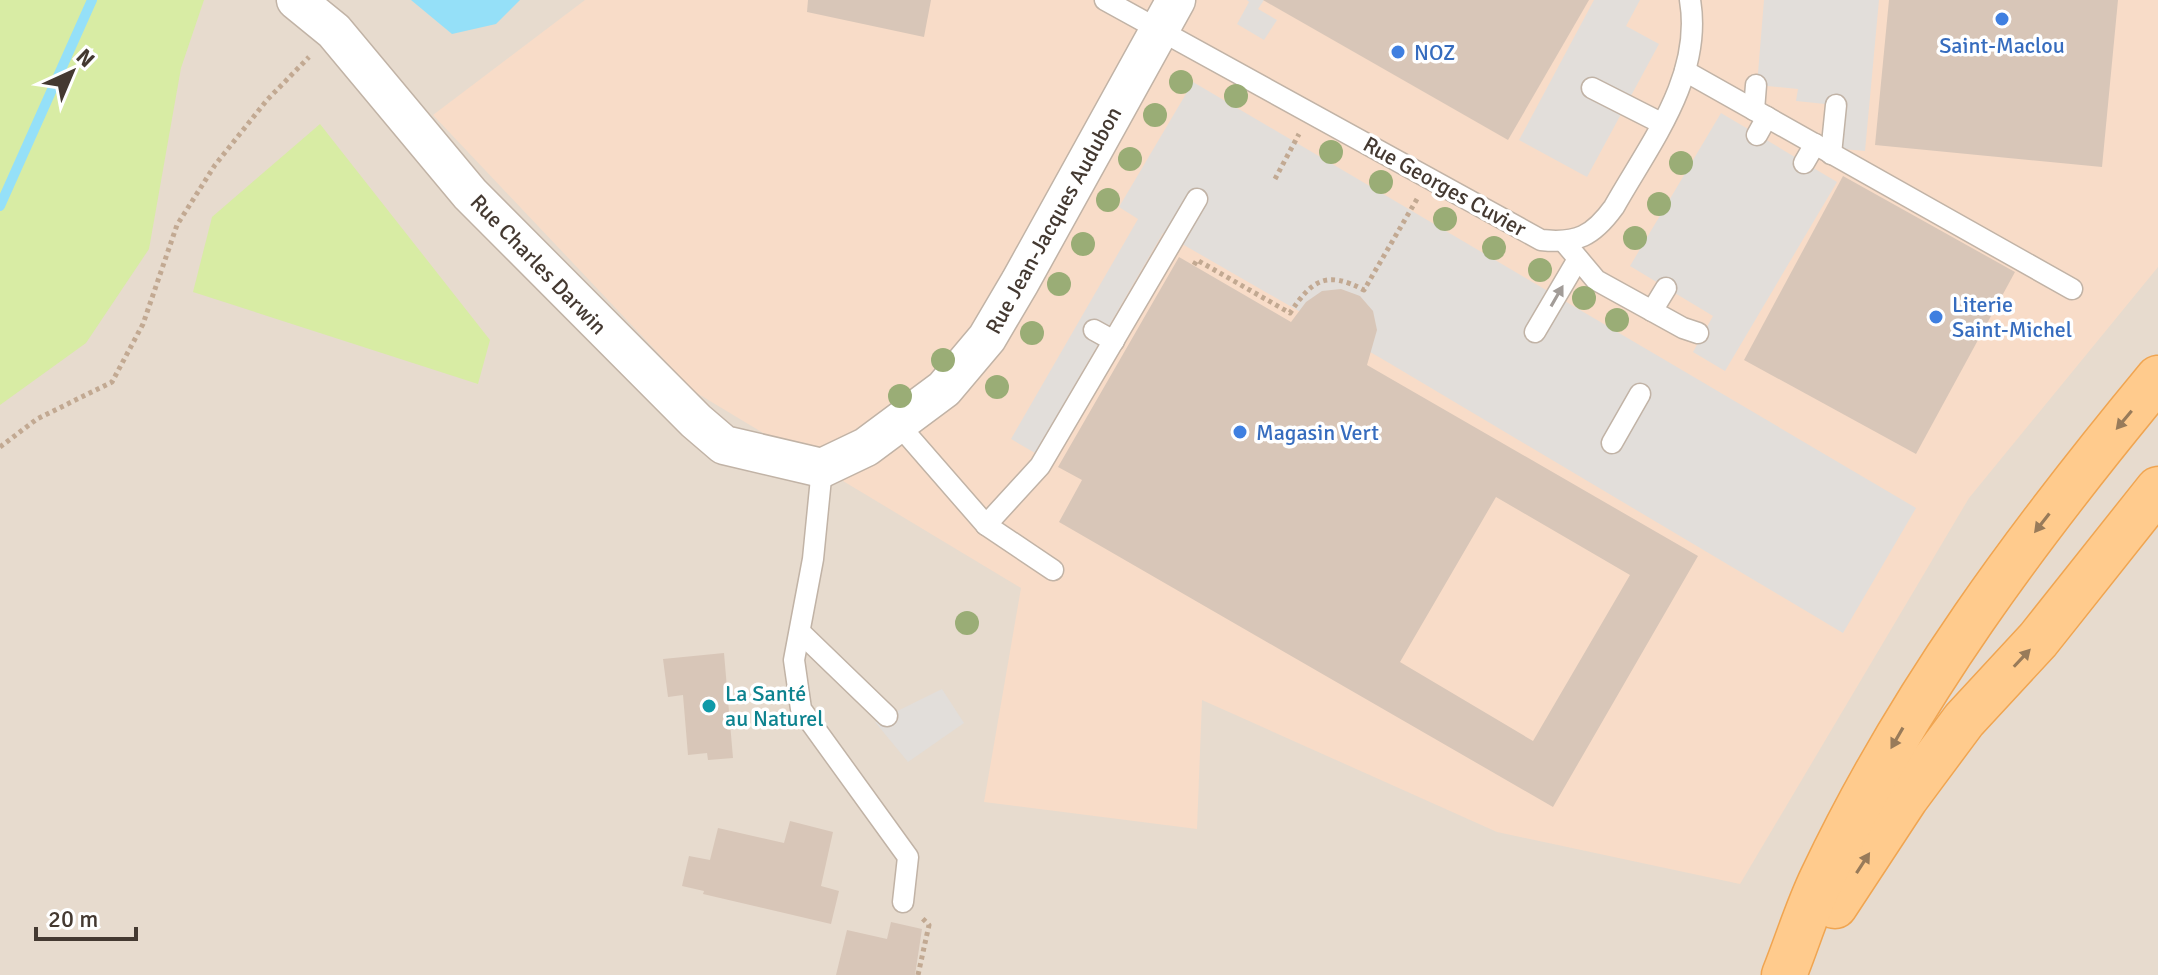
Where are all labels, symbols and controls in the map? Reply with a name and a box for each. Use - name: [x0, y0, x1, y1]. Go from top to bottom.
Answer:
- marker: Saint-Maclou: [1993, 10, 2011, 28]
- north arrow: [32, 32, 112, 112]
- place label: Saint-Maclou: [1939, 32, 2065, 59]
- place label: NOZ: [1414, 39, 1455, 66]
- text: N: [71, 43, 100, 73]
- marker: NOZ: [1389, 43, 1407, 61]
- street label: Rue Jean-Jacques Audubon: [980, 102, 1127, 339]
- street label: Rue Georges Cuvier: [1359, 130, 1531, 242]
- street label: Rue Charles Darwin: [465, 189, 613, 340]
- one-way arrow: [1550, 284, 1564, 307]
- place label: Literie Saint-Michel: [1952, 291, 2072, 343]
- marker: Literie Saint-Michel: [1927, 308, 1945, 326]
- one-way arrow: [2116, 409, 2133, 429]
- place label: Magasin Vert: [1256, 419, 1379, 446]
- marker: Magasin Vert: [1231, 423, 1249, 441]
- one-way arrow: [2034, 513, 2051, 533]
- one-way arrow: [2012, 648, 2030, 667]
- place label: La Santé au Naturel: [725, 680, 824, 732]
- marker: La Santé au Naturel: [700, 697, 718, 715]
- one-way arrow: [1890, 727, 1904, 749]
- one-way arrow: [1856, 852, 1870, 874]
- scale bar: [36, 891, 136, 941]
- text: 20 m: [48, 904, 98, 934]

